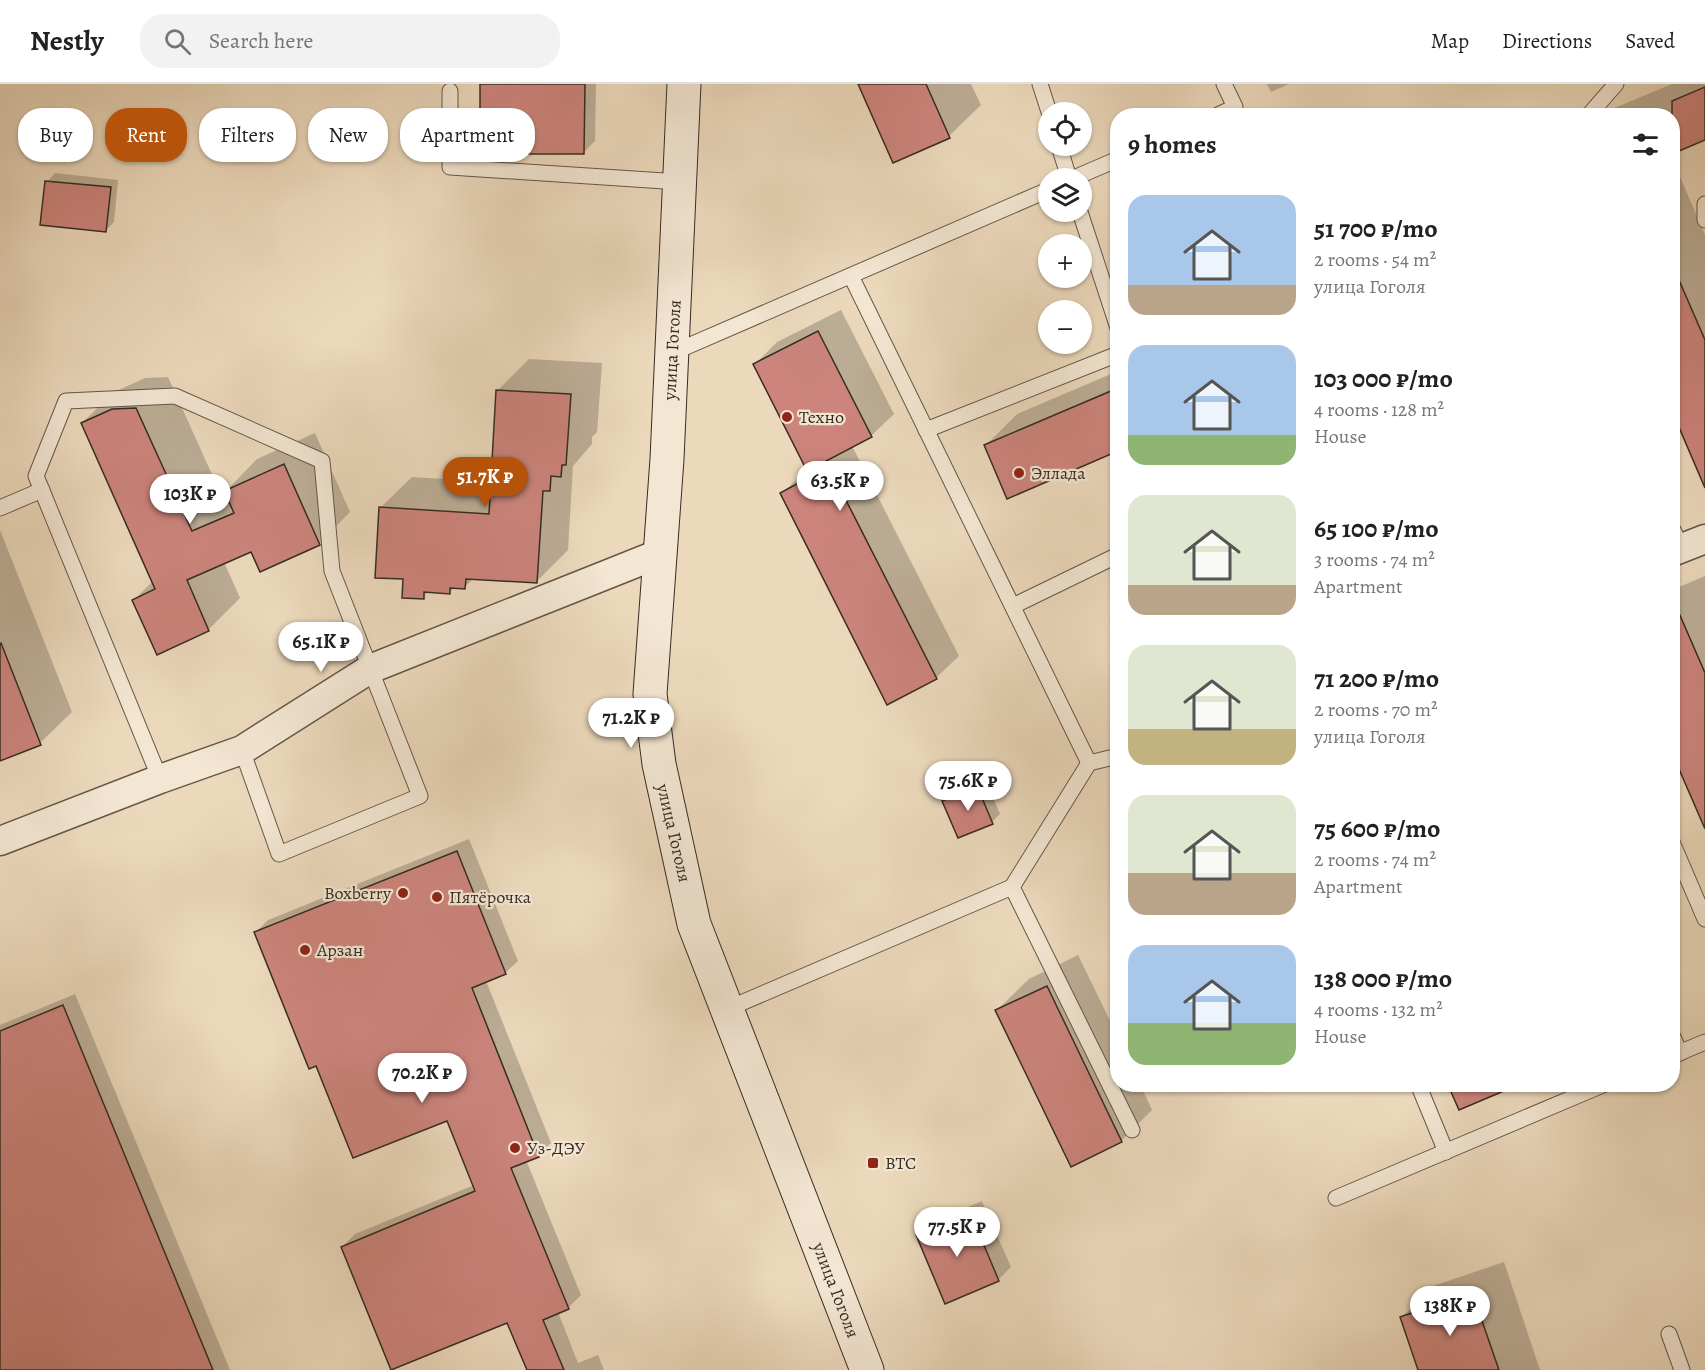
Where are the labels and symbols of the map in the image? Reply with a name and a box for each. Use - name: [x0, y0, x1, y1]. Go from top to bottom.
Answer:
- street label: улица Гоголя: [657, 299, 687, 402]
- place label: Техно: [799, 405, 844, 429]
- marker: Техно: [780, 410, 794, 424]
- pin: 51.7K ₽: [430, 457, 540, 508]
- pin: 63.5K ₽: [785, 461, 895, 512]
- place label: Эллада: [1031, 461, 1086, 485]
- marker: Эллада: [1012, 466, 1026, 480]
- pin: 103K ₽: [141, 474, 239, 525]
- pin: 65.1K ₽: [266, 622, 376, 673]
- pin: 71.2K ₽: [576, 698, 686, 749]
- pin: 75.6K ₽: [913, 761, 1023, 812]
- street label: улица Гоголя: [651, 780, 697, 885]
- place label: Boxberry: [324, 881, 392, 905]
- place label: Пятёрочка: [449, 885, 532, 909]
- marker: Boxberry: [396, 886, 410, 900]
- marker: Пятёрочка: [430, 890, 444, 904]
- place label: Арзан: [316, 938, 363, 962]
- marker: Арзан: [298, 943, 312, 957]
- pin: 70.2K ₽: [367, 1053, 477, 1104]
- place label: Уз-ДЭУ: [527, 1136, 586, 1160]
- marker: Уз-ДЭУ: [508, 1141, 522, 1155]
- place label: ВТС: [885, 1151, 916, 1175]
- marker: ВТС: [866, 1156, 880, 1170]
- pin: 77.5K ₽: [902, 1207, 1012, 1258]
- street label: улица Гоголя: [806, 1238, 865, 1341]
- pin: 138K ₽: [1401, 1286, 1499, 1337]

